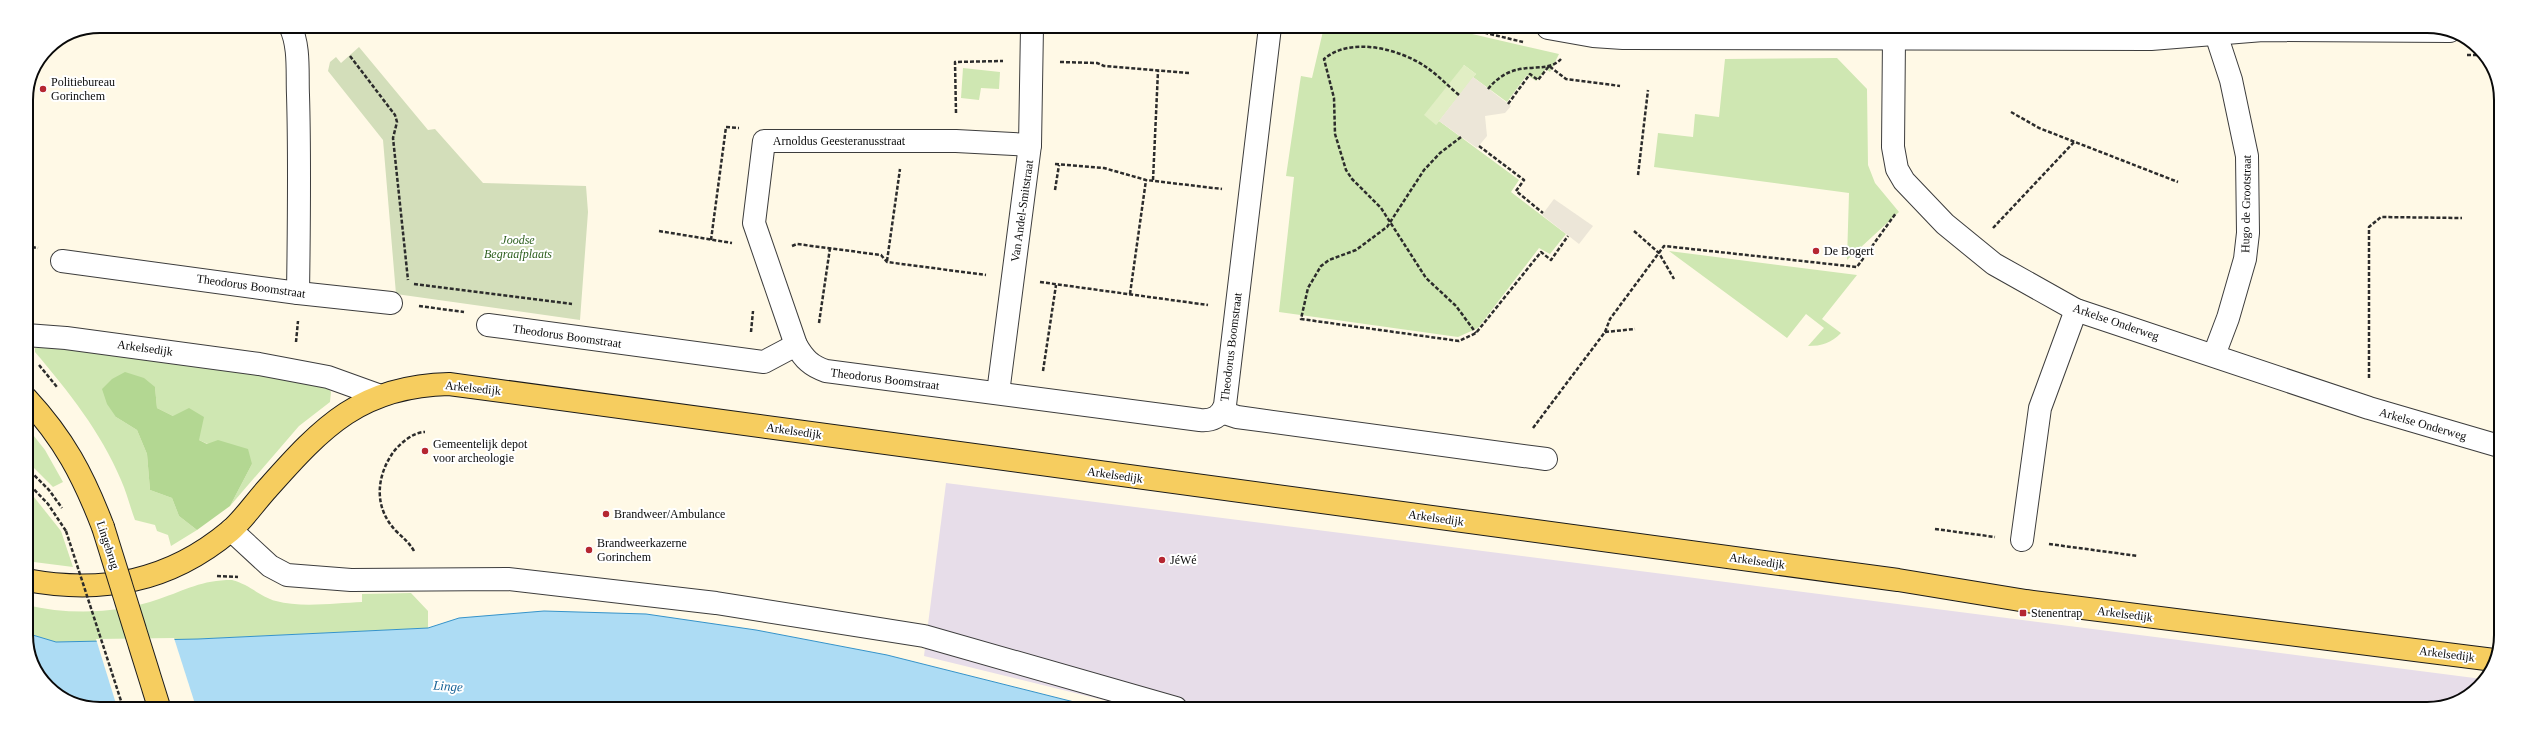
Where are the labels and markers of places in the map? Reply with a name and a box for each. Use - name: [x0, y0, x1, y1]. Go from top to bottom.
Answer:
- place label: Politiebureau Gorinchem: [51, 75, 115, 103]
- marker: Politiebureau Gorinchem: [38, 84, 48, 94]
- place label: De Bogert: [1824, 244, 1874, 258]
- marker: De Bogert: [1811, 246, 1821, 256]
- place label: Gemeentelijk depot voor archeologie: [433, 437, 528, 465]
- marker: Gemeentelijk depot voor archeologie: [420, 446, 430, 456]
- place label: Brandweer/Ambulance: [614, 507, 725, 521]
- marker: Brandweer/Ambulance: [601, 509, 611, 519]
- place label: Brandweerkazerne Gorinchem: [597, 536, 687, 564]
- marker: Brandweerkazerne Gorinchem: [584, 545, 594, 555]
- place label: JéWé: [1170, 553, 1197, 567]
- marker: JéWé: [1157, 555, 1167, 565]
- place label: Stenentrap: [2031, 606, 2082, 620]
- marker: Stenentrap: [2018, 608, 2028, 618]

